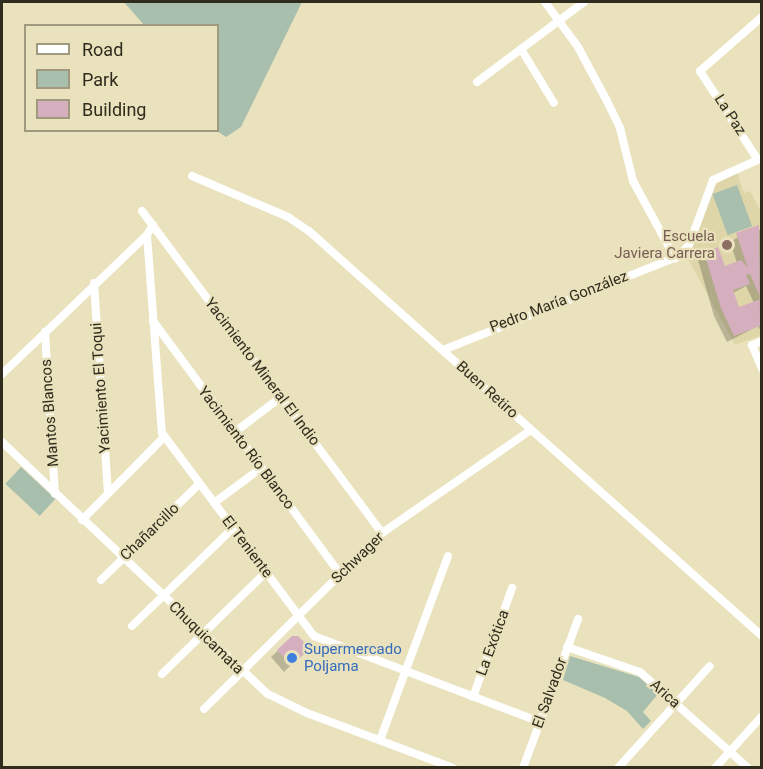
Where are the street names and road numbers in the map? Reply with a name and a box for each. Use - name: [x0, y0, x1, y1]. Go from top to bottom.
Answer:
- street label: La Paz: [710, 91, 750, 139]
- street label: Pedro María González: [487, 267, 631, 337]
- street label: Yacimiento Mineral El Indio: [201, 295, 323, 449]
- street label: Yacimiento El Toqui: [87, 322, 115, 454]
- street label: Buen Retiro: [452, 358, 522, 422]
- street label: Mantos Blancos: [37, 359, 63, 467]
- street label: Yacimiento Río Blanco: [194, 383, 298, 513]
- street label: Chañarcillo: [117, 500, 183, 564]
- street label: El Teniente: [218, 512, 276, 582]
- street label: Schwager: [328, 529, 388, 587]
- street label: Chuquicamata: [165, 598, 247, 678]
- street label: La Exótica: [473, 608, 513, 678]
- street label: El Salvador: [529, 655, 571, 731]
- street label: Arica: [646, 676, 684, 712]

